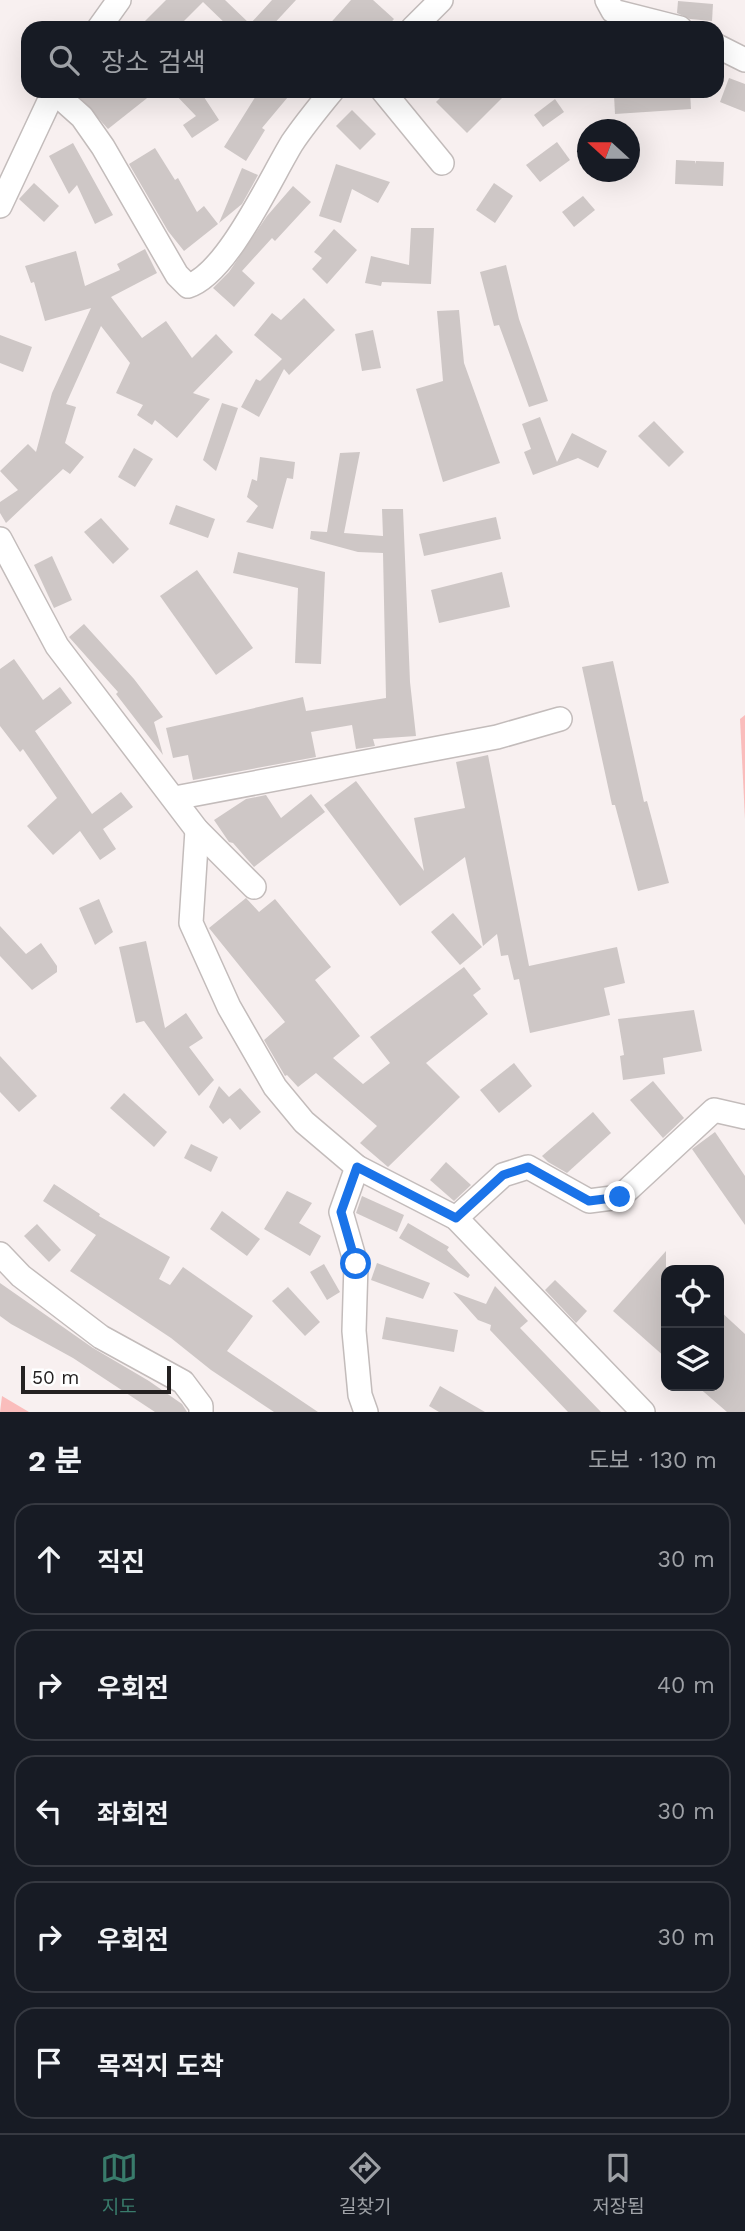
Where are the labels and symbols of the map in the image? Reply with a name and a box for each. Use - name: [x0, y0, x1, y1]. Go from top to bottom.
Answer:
- north arrow: [577, 119, 640, 182]
- route end: [604, 1181, 635, 1212]
- route start: [340, 1248, 371, 1279]
- scale bar: [21, 1363, 172, 1395]

